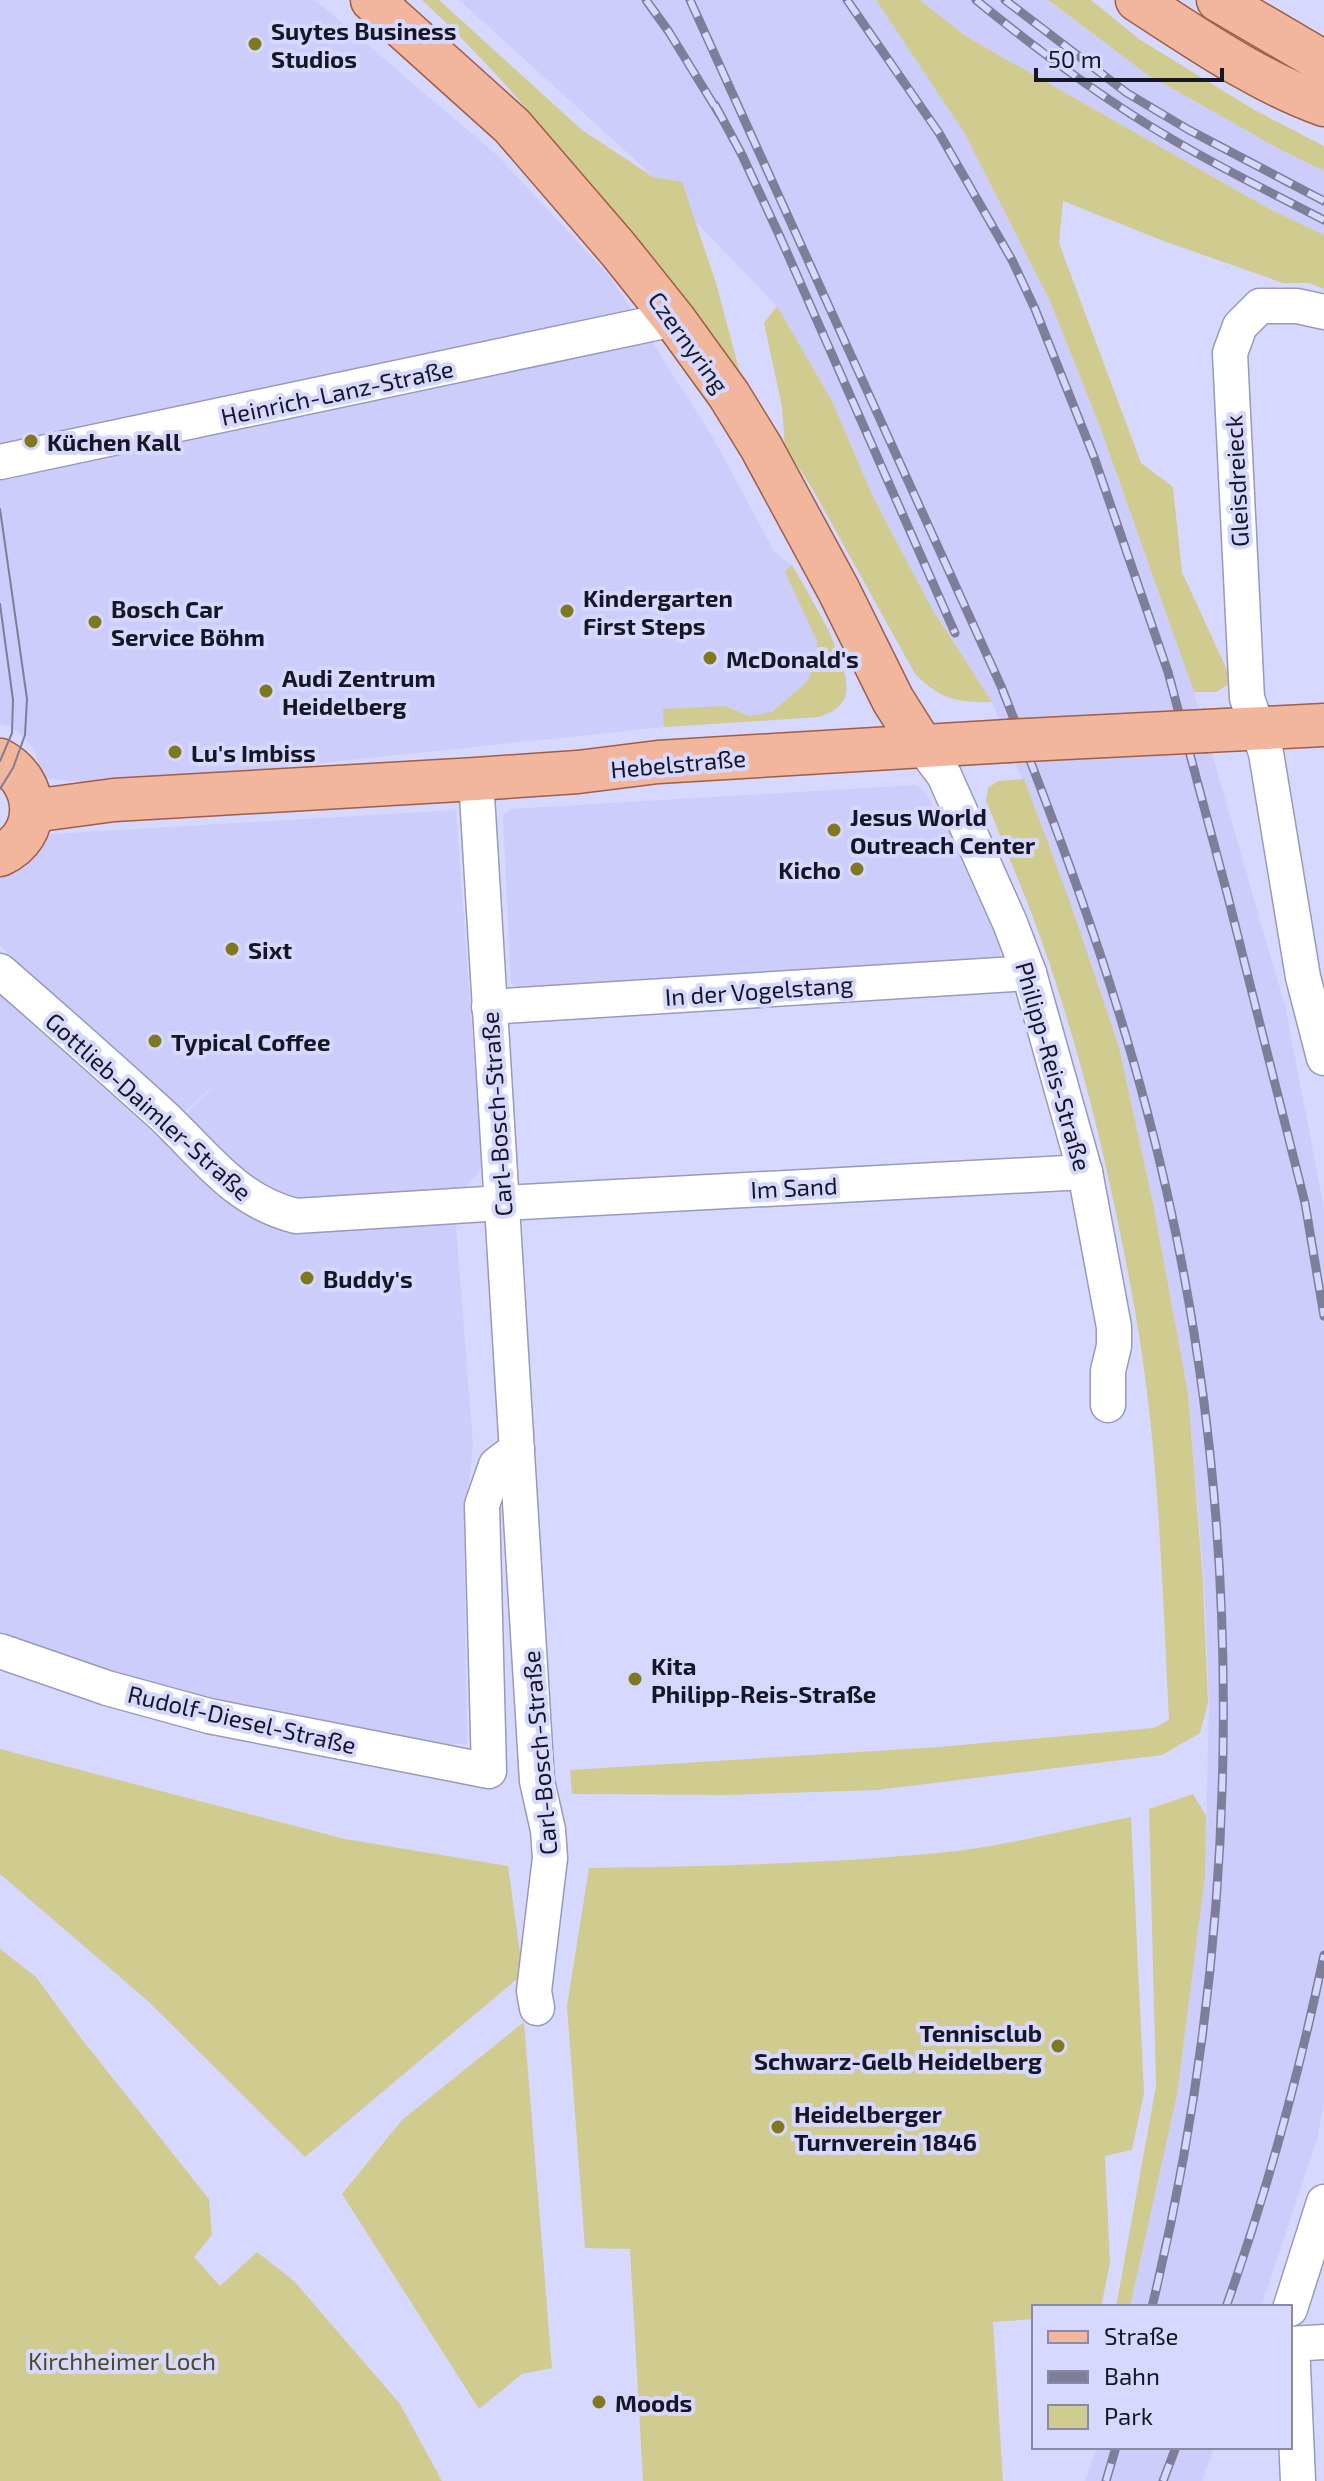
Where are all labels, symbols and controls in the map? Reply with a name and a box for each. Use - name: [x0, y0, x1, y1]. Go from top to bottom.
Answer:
- place label: Suytes Business Studios: [271, 16, 457, 73]
- scale bar: [1036, 32, 1222, 82]
- marker: Suytes Business Studios: [246, 35, 264, 53]
- text: 50 m: [1048, 44, 1102, 73]
- street label: Czernyring: [643, 286, 735, 398]
- street label: Heinrich-Lanz-Straße: [218, 353, 456, 431]
- street label: Gleisdreieck: [1218, 414, 1254, 548]
- place label: Küchen Kall: [47, 427, 181, 456]
- marker: Küchen Kall: [22, 432, 40, 450]
- place label: Kindergarten First Steps: [583, 583, 733, 640]
- place label: Bosch Car Service Böhm: [111, 594, 265, 651]
- marker: Kindergarten First Steps: [558, 602, 576, 620]
- marker: Bosch Car Service Böhm: [86, 613, 104, 631]
- place label: McDonald's: [726, 644, 859, 673]
- marker: McDonald's: [701, 649, 719, 667]
- place label: Audi Zentrum Heidelberg: [282, 663, 436, 720]
- marker: Audi Zentrum Heidelberg: [257, 682, 275, 700]
- place label: Lu's Imbiss: [191, 738, 316, 767]
- marker: Lu's Imbiss: [166, 743, 184, 761]
- street label: Hebelstraße: [609, 743, 747, 783]
- place label: Jesus World Outreach Center: [850, 802, 1036, 859]
- marker: Jesus World Outreach Center: [825, 821, 843, 839]
- place label: Kicho: [778, 855, 841, 884]
- marker: Kicho: [848, 860, 866, 878]
- place label: Sixt: [248, 935, 292, 964]
- marker: Sixt: [223, 940, 241, 958]
- street label: Philipp-Reis-Straße: [1010, 958, 1098, 1174]
- street label: In der Vogelstang: [664, 969, 854, 1011]
- street label: Gottlieb-Daimler-Straße: [40, 1006, 258, 1206]
- street label: Carl-Bosch-Straße: [474, 1011, 518, 1217]
- place label: Typical Coffee: [171, 1027, 330, 1056]
- marker: Typical Coffee: [146, 1032, 164, 1050]
- street label: Im Sand: [750, 1170, 838, 1204]
- place label: Buddy's: [323, 1264, 413, 1293]
- marker: Buddy's: [298, 1269, 316, 1287]
- street label: Carl-Bosch-Straße: [516, 1650, 562, 1856]
- place label: Kita Philipp-Reis-Straße: [651, 1651, 876, 1708]
- marker: Kita Philipp-Reis-Straße: [626, 1670, 644, 1688]
- street label: Rudolf-Diesel-Straße: [125, 1679, 359, 1759]
- place label: Tennisclub Schwarz-Gelb Heidelberg: [754, 2018, 1042, 2075]
- marker: Tennisclub Schwarz-Gelb Heidelberg: [1049, 2037, 1067, 2055]
- place label: Heidelberger Turnverein 1846: [794, 2099, 977, 2156]
- marker: Heidelberger Turnverein 1846: [769, 2118, 787, 2136]
- legend: [1032, 2305, 1292, 2449]
- text: Straße: [1104, 2321, 1178, 2350]
- park label: Kirchheimer Loch: [28, 2346, 216, 2375]
- text: Bahn: [1104, 2361, 1160, 2390]
- place label: Moods: [615, 2388, 692, 2417]
- marker: Moods: [590, 2393, 608, 2411]
- text: Park: [1104, 2401, 1153, 2430]

